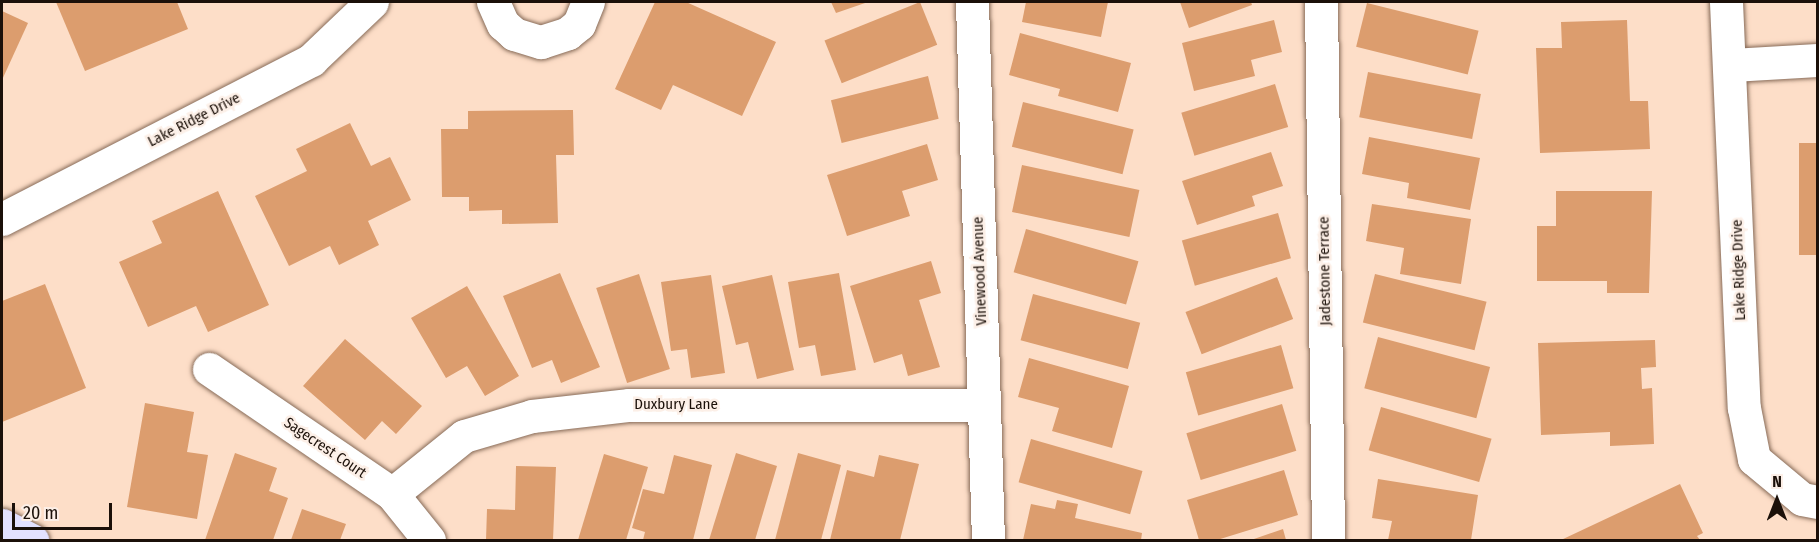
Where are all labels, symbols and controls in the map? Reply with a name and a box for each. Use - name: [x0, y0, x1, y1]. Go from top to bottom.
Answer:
- street label: Lake Ridge Drive: [145, 89, 243, 151]
- street label: Vinewood Avenue: [969, 216, 991, 326]
- street label: Jadestone Terrace: [1315, 216, 1335, 326]
- street label: Lake Ridge Drive: [1728, 219, 1750, 321]
- street label: Duxbury Lane: [634, 396, 718, 414]
- street label: Sagecrest Court: [280, 414, 370, 482]
- north arrow: [1747, 470, 1807, 530]
- text: N: [1772, 472, 1782, 491]
- scale bar: [15, 491, 116, 529]
- text: 20 m: [23, 502, 58, 524]

